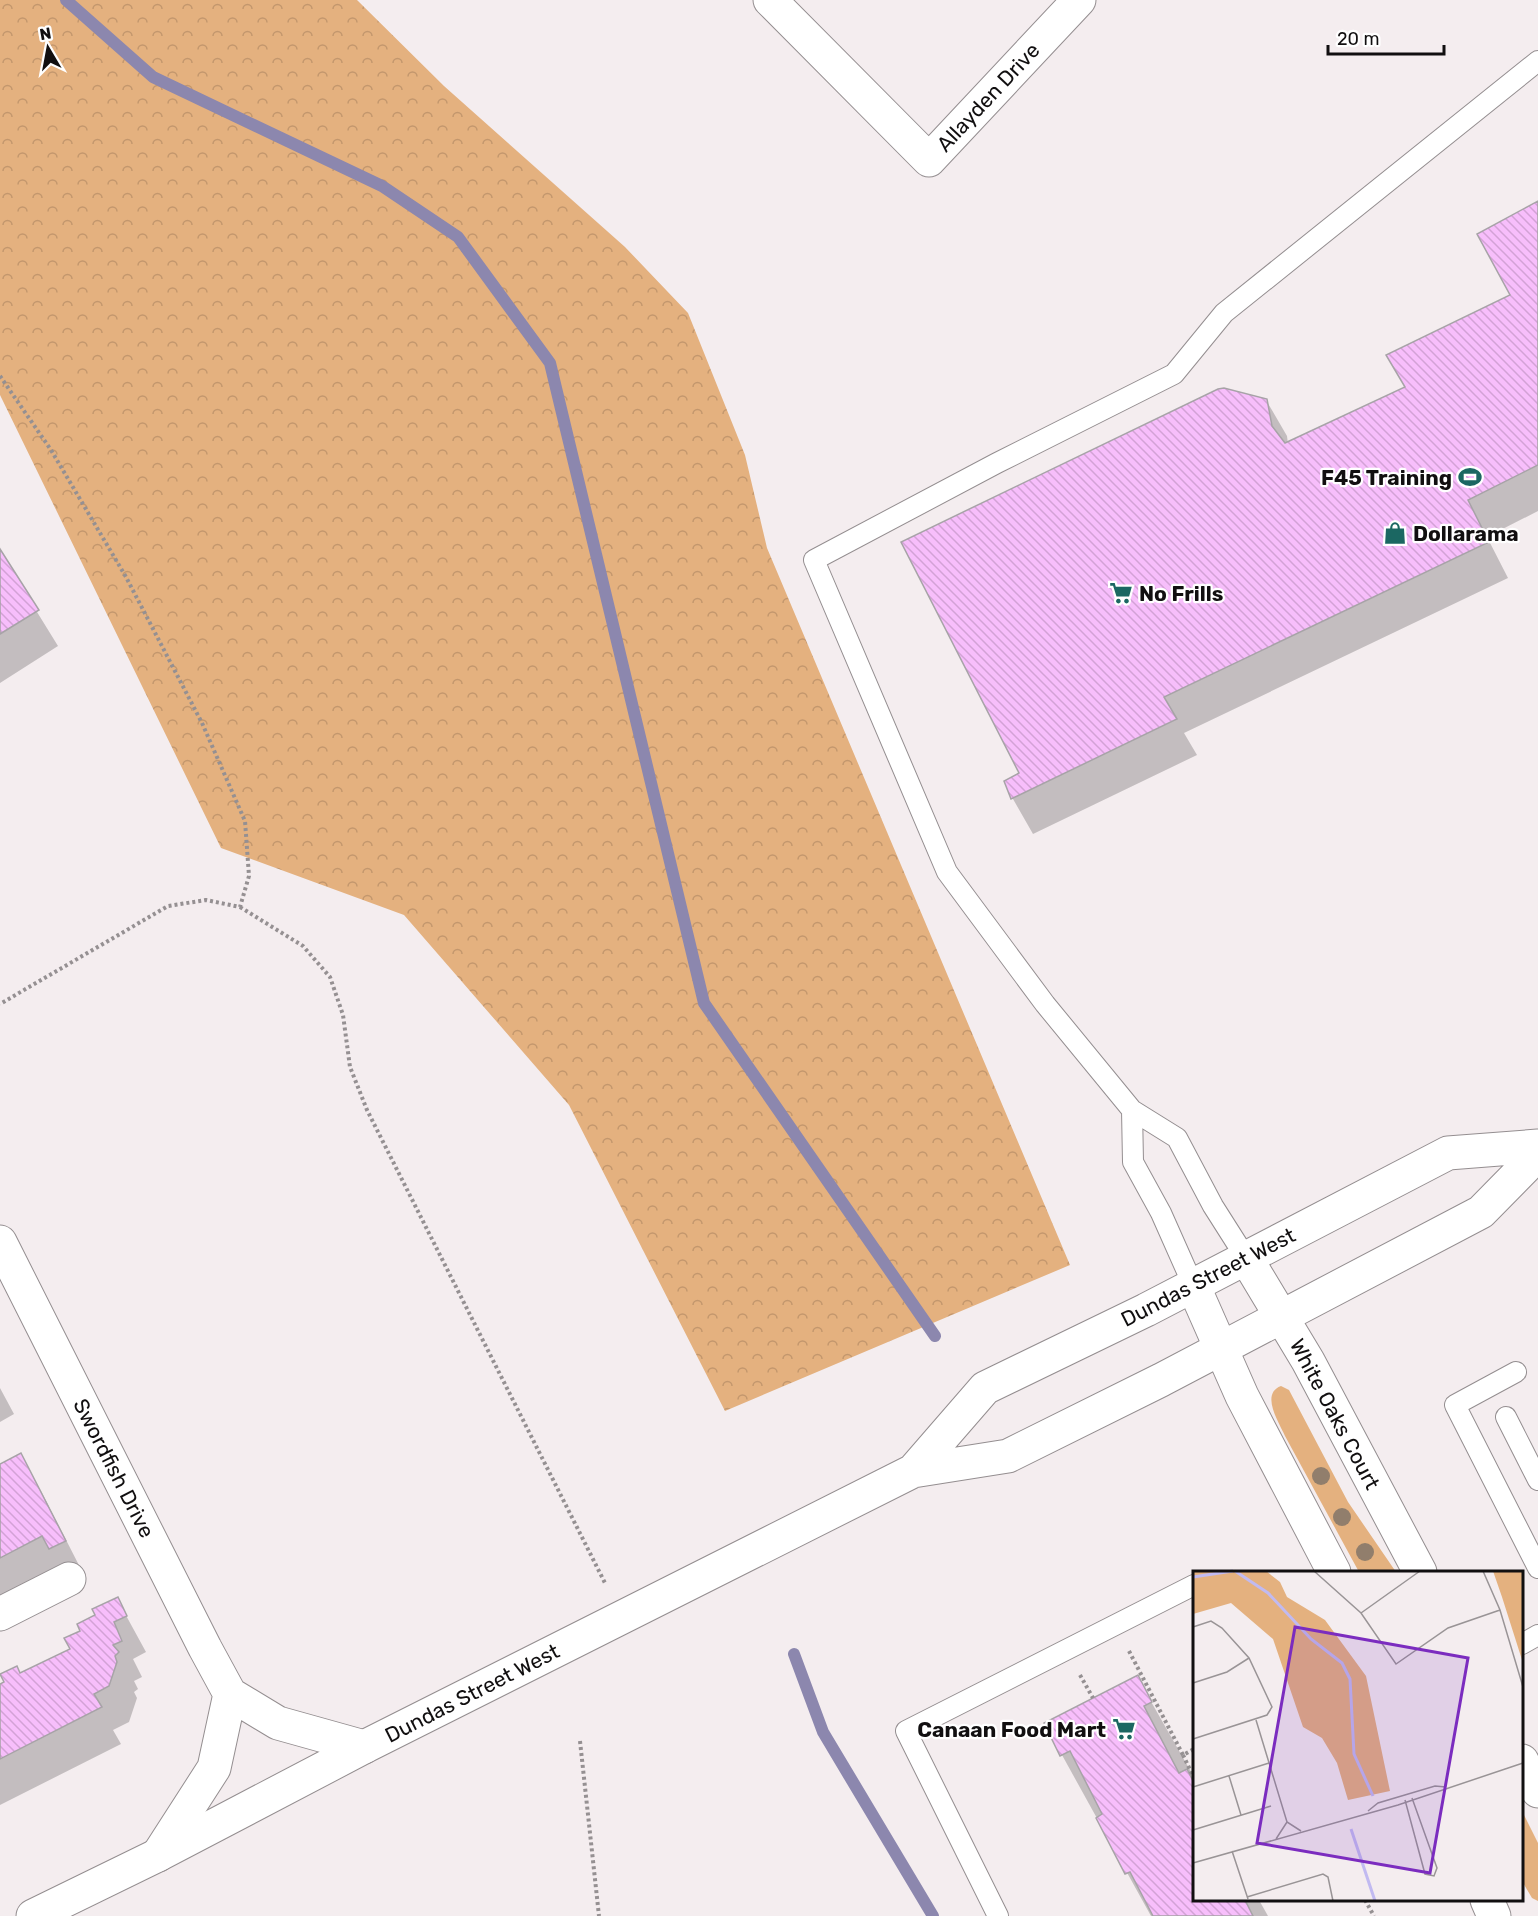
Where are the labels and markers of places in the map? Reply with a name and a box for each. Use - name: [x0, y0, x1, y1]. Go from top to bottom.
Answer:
- sports icon: F45 Training: [1457, 464, 1483, 490]
- place label: F45 Training: [1321, 465, 1452, 490]
- shop icon: Dollarama: [1382, 520, 1408, 546]
- place label: Dollarama: [1413, 521, 1519, 546]
- supermarket icon: No Frills: [1108, 580, 1134, 606]
- place label: No Frills: [1139, 581, 1223, 606]
- supermarket icon: Canaan Food Mart: [1111, 1716, 1137, 1742]
- place label: Canaan Food Mart: [917, 1717, 1106, 1742]

